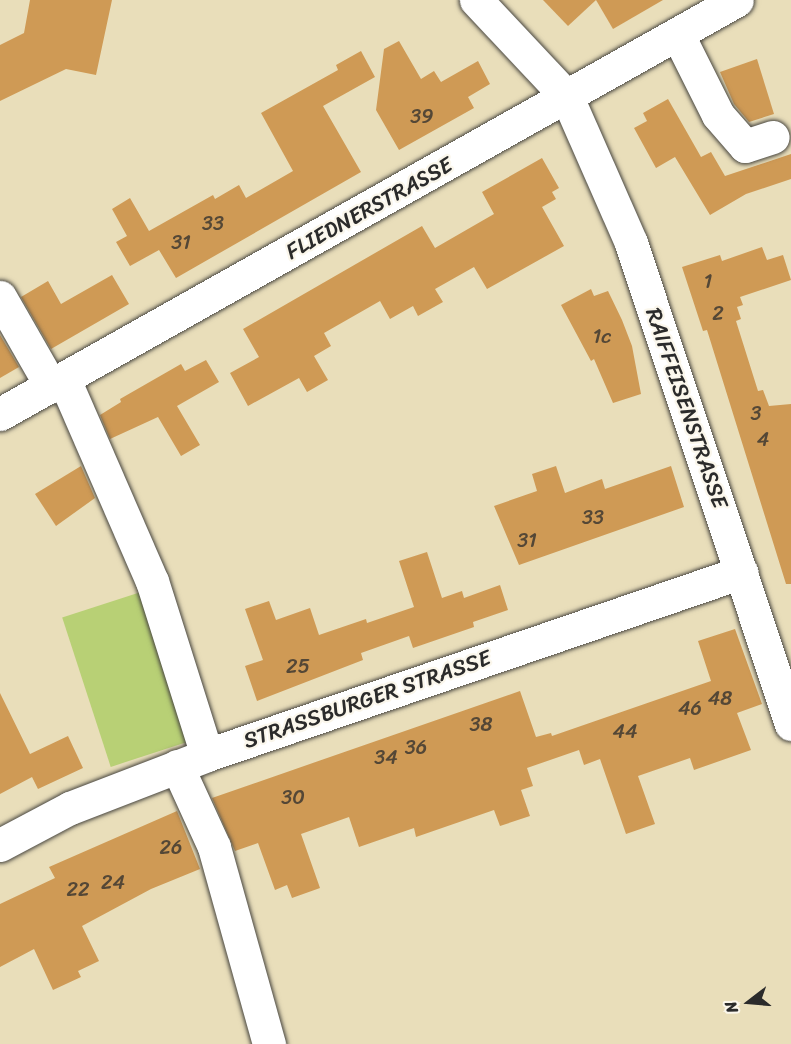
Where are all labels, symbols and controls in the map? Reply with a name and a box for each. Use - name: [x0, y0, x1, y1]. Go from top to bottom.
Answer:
- house number: 39: [410, 104, 434, 128]
- street label: FLIEDNERSTRASSE: [281, 151, 457, 265]
- house number: 33: [202, 211, 224, 235]
- house number: 31: [171, 230, 191, 254]
- house number: 1: [704, 269, 712, 293]
- house number: 2: [712, 301, 724, 325]
- street label: RAIFFEISENSTRASSE: [640, 304, 734, 512]
- house number: 1c: [593, 324, 611, 348]
- house number: 3: [751, 401, 761, 425]
- house number: 4: [757, 427, 769, 451]
- house number: 33: [582, 505, 604, 529]
- house number: 31: [517, 528, 537, 552]
- street label: STRASSBURGER STRASSE: [240, 644, 494, 754]
- house number: 25: [286, 654, 310, 678]
- house number: 48: [708, 686, 732, 710]
- house number: 46: [678, 696, 702, 720]
- house number: 38: [469, 712, 493, 736]
- house number: 44: [613, 719, 637, 743]
- house number: 36: [405, 735, 427, 759]
- house number: 34: [374, 745, 398, 769]
- house number: 30: [281, 785, 305, 809]
- house number: 26: [160, 835, 182, 859]
- house number: 24: [101, 870, 125, 894]
- house number: 22: [66, 877, 90, 901]
- north arrow: [719, 972, 779, 1032]
- text: N: [716, 998, 747, 1016]

